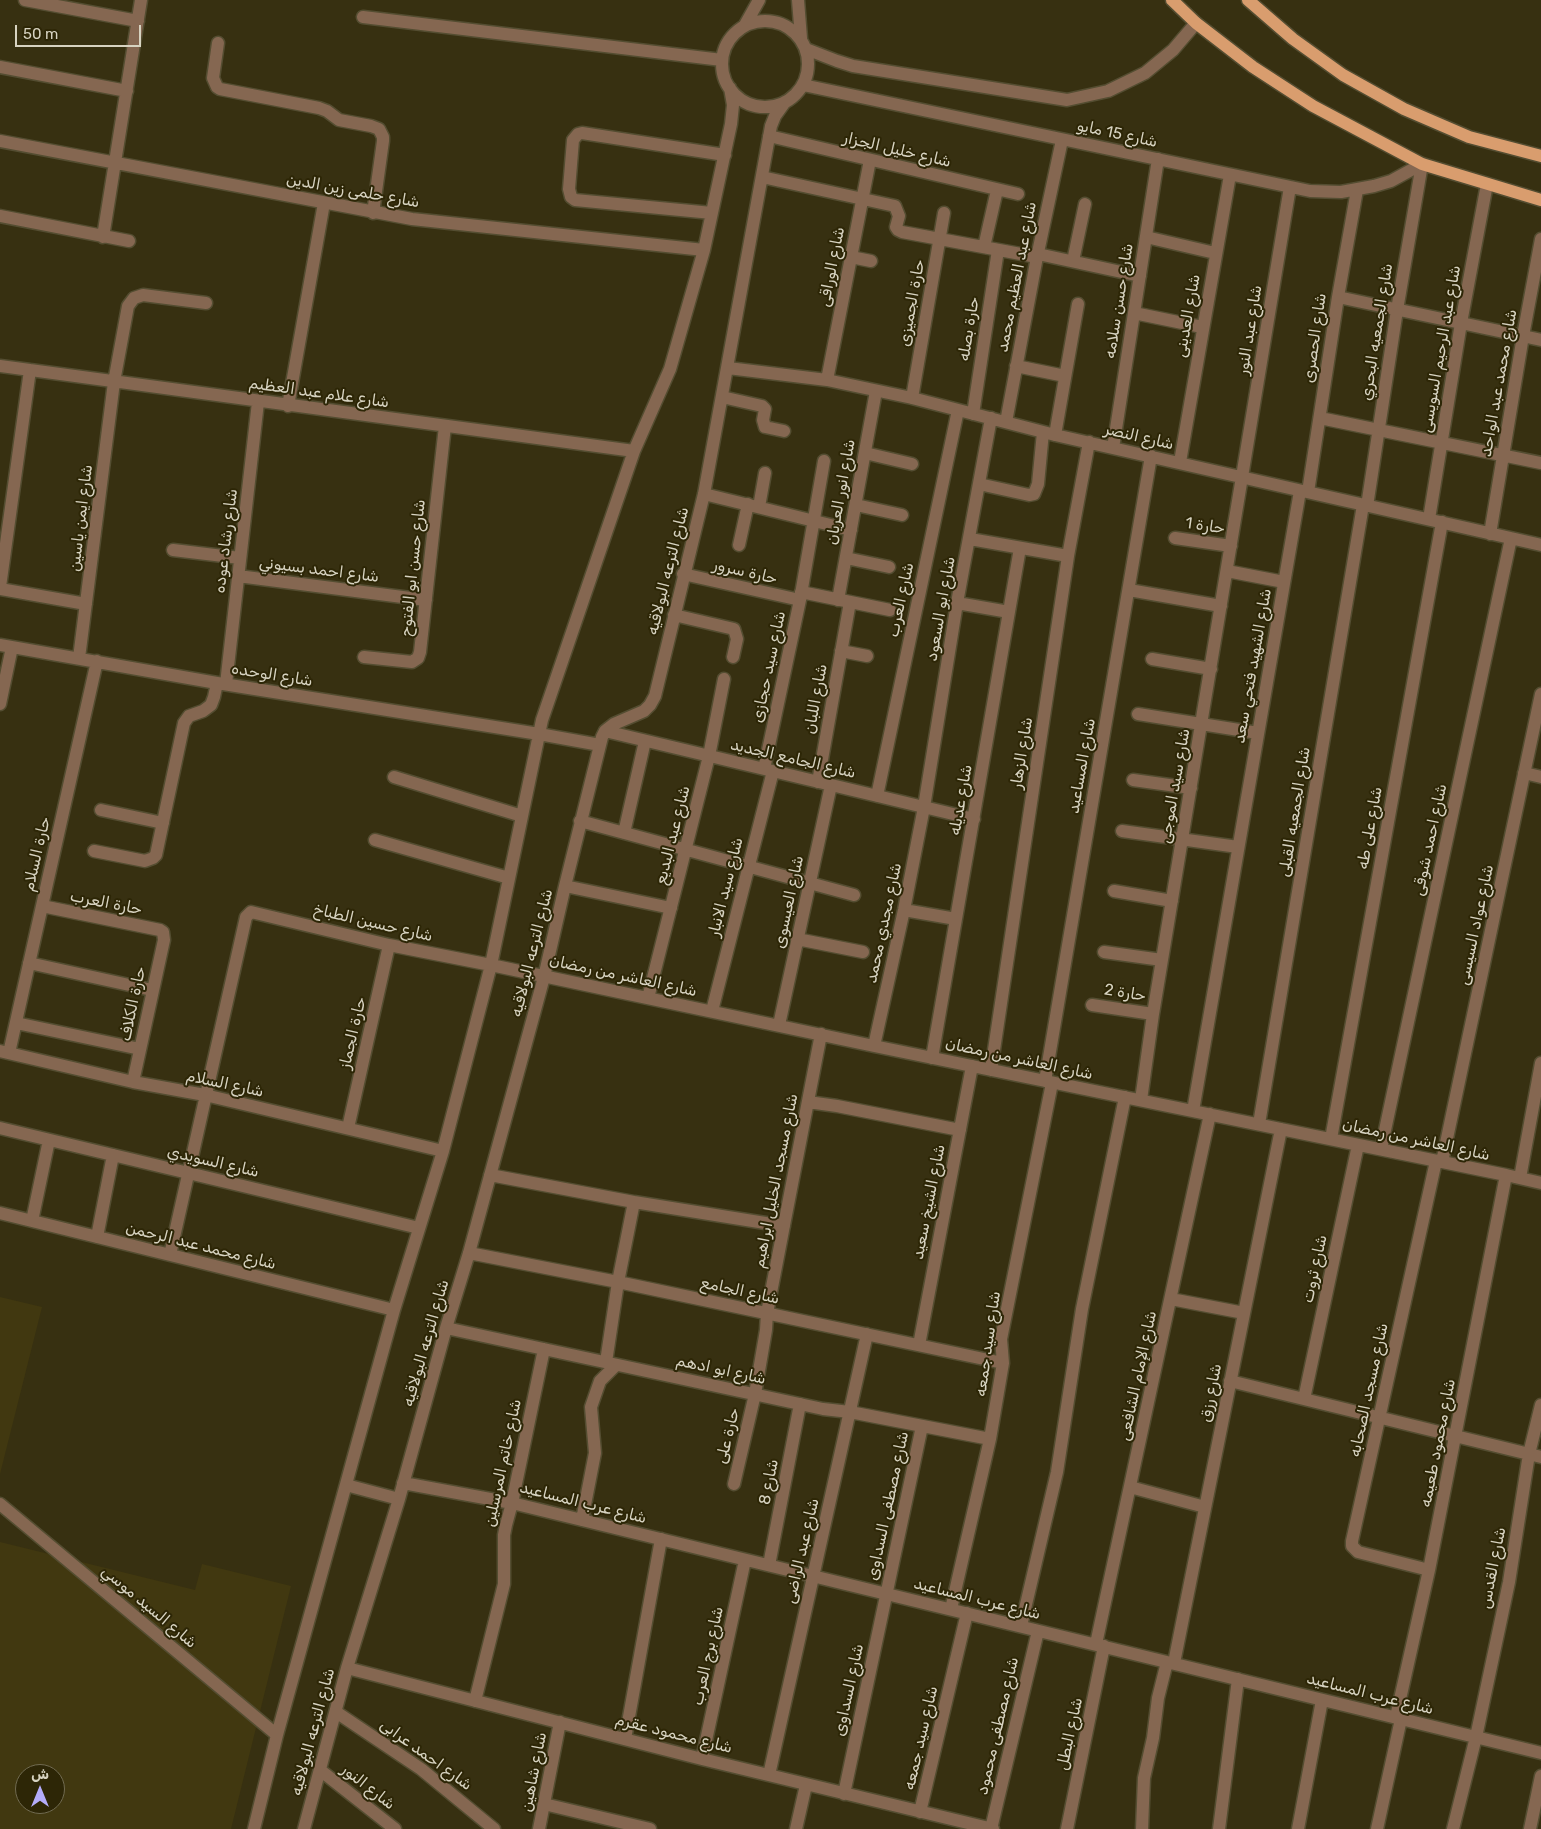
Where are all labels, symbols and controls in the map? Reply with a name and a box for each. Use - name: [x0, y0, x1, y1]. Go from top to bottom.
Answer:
- scale bar: [18, 15, 144, 47]
- text: 50 m: [23, 25, 58, 43]
- street label: شارع 15 مايو: [1075, 116, 1159, 152]
- street label: شارع خليل الجزار: [841, 128, 953, 172]
- street label: شارع حلمى زين الدين: [285, 170, 421, 212]
- street label: شارع عبد العظيم محمد: [993, 200, 1041, 354]
- street label: شارع الوراقى: [815, 225, 849, 309]
- street label: شارع حسن سلامه: [1100, 242, 1138, 360]
- street label: حارة الجميزى: [895, 258, 929, 348]
- street label: شارع الجمعيه البحري: [1357, 262, 1397, 402]
- street label: شارع عبد الرحيم السويسى: [1417, 264, 1465, 434]
- street label: شارع العدينى: [1171, 273, 1205, 359]
- street label: شارع عبد النور: [1233, 284, 1267, 376]
- street label: شارع الحصرى: [1299, 292, 1331, 384]
- street label: حارة بصله: [954, 296, 984, 362]
- street label: شارع محمد عبد الواحد: [1477, 308, 1521, 458]
- street label: شارع علام عبد العظيم: [248, 374, 390, 412]
- street label: شارع النصر: [1102, 420, 1176, 454]
- street label: شارع انور العريان: [822, 438, 860, 546]
- street label: شارع ايمن ياسين: [65, 463, 97, 573]
- street label: شارع رشاد عوده: [210, 488, 242, 594]
- street label: شارع حسن ابو الفتوح: [396, 498, 430, 638]
- street label: شارع الترعه البولاقيه: [643, 505, 693, 637]
- street label: حارة 1: [1184, 514, 1226, 538]
- street label: شارع احمد بسيوني: [258, 553, 380, 587]
- street label: حارة سرور: [711, 555, 779, 589]
- street label: شارع ابو السعود: [922, 555, 960, 663]
- street label: شارع العرب: [884, 561, 918, 639]
- street label: شارع الشهيد فتحي سعد: [1230, 587, 1276, 745]
- street label: شارع سيد حجازى: [748, 609, 790, 725]
- street label: شارع الوحده: [230, 659, 314, 691]
- street label: شارع اللبان: [800, 663, 832, 735]
- street label: شارع الزهار: [1007, 716, 1037, 790]
- street label: شارع المساعيد: [1064, 717, 1100, 815]
- street label: شارع سيد الموجى: [1155, 727, 1195, 845]
- street label: شارع الجامع الجديد: [728, 735, 858, 783]
- street label: شارع الجمعيه القبلى: [1275, 745, 1315, 879]
- street label: شارع عديله: [945, 763, 977, 837]
- street label: شارع احمد شوقى: [1409, 782, 1451, 898]
- street label: شارع عبد البديع: [651, 784, 695, 886]
- street label: شارع على طه: [1353, 785, 1387, 871]
- street label: حارة السلام: [19, 815, 55, 893]
- street label: شارع سيد الانبار: [704, 835, 748, 939]
- street label: شارع العيسوى: [770, 854, 808, 950]
- street label: شارع مجدي محمد: [862, 861, 906, 985]
- street label: شارع عواد السيسى: [1454, 863, 1498, 987]
- street label: حارة العرب: [68, 887, 144, 919]
- street label: شارع الترعه البولاقيه: [507, 887, 557, 1019]
- street label: شارع حسين الطباخ: [311, 900, 435, 946]
- street label: شارع العاشر من رمضان: [547, 951, 699, 1001]
- street label: حارة الكلاف: [116, 965, 150, 1043]
- street label: حارة 2: [1103, 980, 1147, 1006]
- street label: حارة الجماز: [335, 995, 371, 1071]
- street label: شارع العاشر من رمضان: [943, 1034, 1095, 1084]
- street label: شارع السلام: [185, 1066, 265, 1102]
- street label: شارع مسجد الخليل ابراهيم: [750, 1092, 802, 1270]
- street label: شارع العاشر من رمضان: [1340, 1115, 1492, 1165]
- street label: شارع السويدي: [165, 1142, 261, 1182]
- street label: شارع الشيخ سعيد: [908, 1143, 950, 1261]
- street label: شارع محمد عبد الرحمن: [124, 1218, 278, 1274]
- street label: شارع ثروت: [1298, 1233, 1332, 1305]
- street label: شارع الجامع: [699, 1273, 781, 1309]
- street label: شارع الترعه البولاقيه: [399, 1277, 453, 1409]
- street label: شارع سيد جمعه: [971, 1290, 1005, 1398]
- street label: شارع الإمام الشافعى: [1115, 1309, 1161, 1443]
- street label: شارع مسجد الصحابه: [1345, 1321, 1393, 1459]
- street label: شارع ابو ادهم: [674, 1351, 768, 1389]
- street label: شارع رزق: [1196, 1362, 1226, 1424]
- street label: شارع محمود طعيمه: [1416, 1377, 1460, 1509]
- street label: شارع خاتم المرسلين: [480, 1397, 526, 1529]
- street label: حارة على: [712, 1406, 744, 1466]
- street label: شارع مصطفى السداوى: [863, 1430, 913, 1582]
- street label: شارع 8: [755, 1458, 783, 1506]
- street label: شارع عرب المساعيد: [517, 1478, 649, 1528]
- street label: شارع عبد الراضى: [781, 1496, 823, 1606]
- street label: شارع القدس: [1476, 1525, 1510, 1611]
- street label: شارع السيد موسي: [97, 1562, 201, 1652]
- street label: شارع عرب المساعيد: [911, 1574, 1043, 1624]
- street label: شارع برج العرب: [688, 1605, 728, 1707]
- street label: شارع السداوى: [830, 1642, 868, 1738]
- street label: شارع مصطفى محمود: [973, 1655, 1023, 1797]
- street label: شارع الترعه البولاقيه: [287, 1666, 339, 1798]
- street label: شارع عرب المساعيد: [1304, 1669, 1436, 1719]
- street label: شارع سيد جمعه: [900, 1684, 942, 1792]
- street label: شارع البطل: [1053, 1696, 1087, 1772]
- street label: شارع محمود عقرم: [614, 1710, 734, 1758]
- street label: شارع احمد عرابى: [376, 1715, 476, 1795]
- street label: شارع شاهين: [517, 1730, 551, 1814]
- street label: شارع النور: [337, 1760, 399, 1814]
- north arrow: [15, 1764, 65, 1814]
- text: ش: [31, 1766, 49, 1783]

